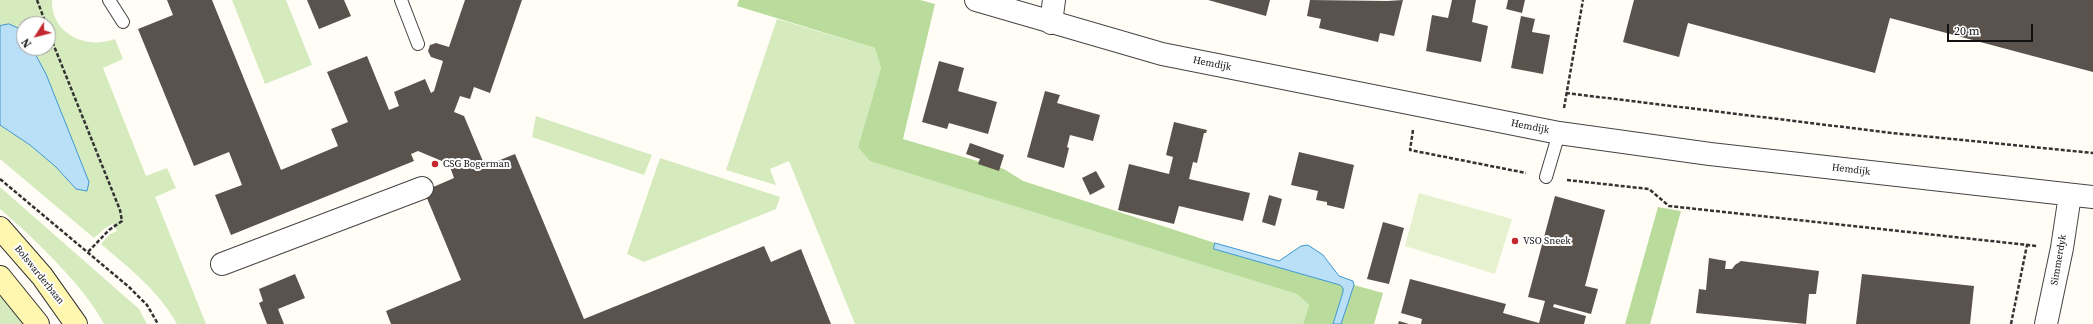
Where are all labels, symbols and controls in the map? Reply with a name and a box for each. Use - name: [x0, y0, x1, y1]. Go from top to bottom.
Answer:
- north arrow: [16, 16, 56, 56]
- scale bar: [1949, 16, 2035, 42]
- text: 20 m: [1954, 23, 1980, 39]
- text: N: [18, 35, 35, 50]
- street label: Hemdijk: [1192, 54, 1232, 74]
- street label: Hemdijk: [1510, 117, 1550, 137]
- place label: CSG Bogerman: [443, 158, 510, 170]
- marker: CSG Bogerman: [430, 159, 440, 169]
- street label: Hemdijk: [1831, 162, 1871, 178]
- street label: Simmerdyk: [2049, 234, 2069, 286]
- place label: VSO Sneek: [1523, 235, 1571, 247]
- marker: VSO Sneek: [1510, 236, 1520, 246]
- street label: Bolswarderbaan: [12, 243, 66, 307]

